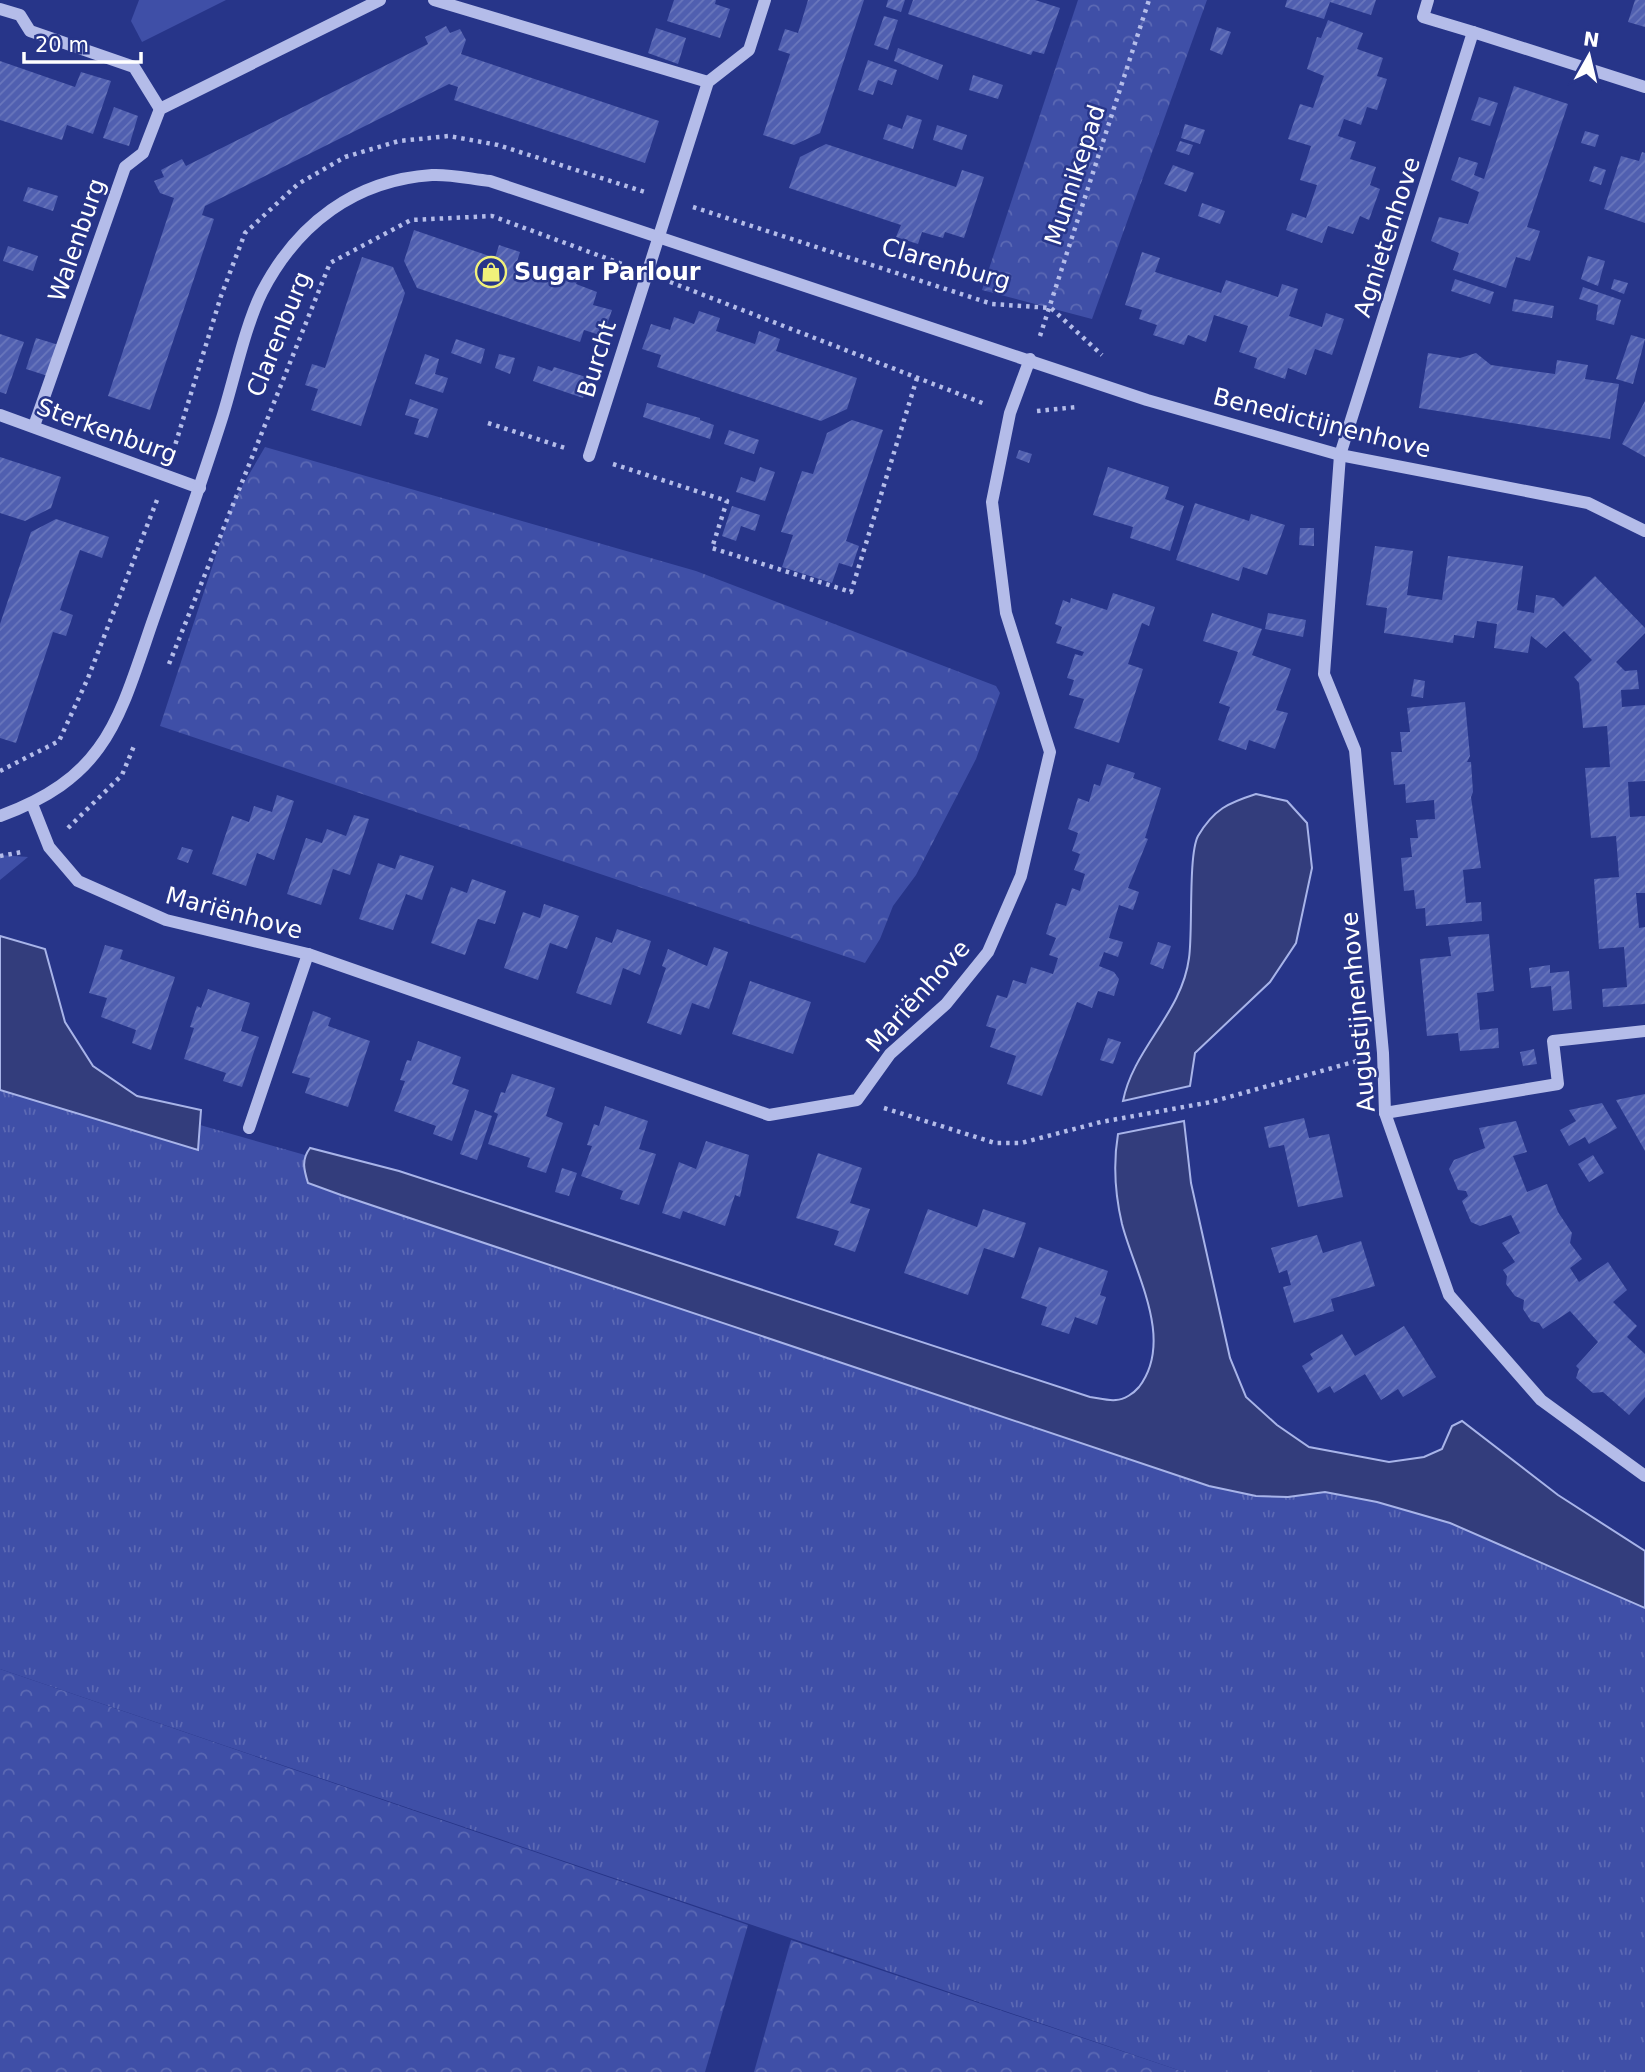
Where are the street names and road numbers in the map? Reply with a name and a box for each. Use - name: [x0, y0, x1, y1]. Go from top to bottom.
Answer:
- street label: Munnikepad: [1039, 101, 1111, 249]
- street label: Agnietenhove: [1348, 153, 1426, 321]
- street label: Walenburg: [43, 175, 111, 305]
- street label: Clarenburg: [878, 232, 1014, 296]
- street label: Clarenburg: [241, 267, 317, 401]
- street label: Burcht: [572, 317, 622, 401]
- street label: Benedictijnenhove: [1210, 382, 1434, 464]
- street label: Sterkenburg: [33, 393, 181, 469]
- street label: Mariënhove: [162, 881, 306, 945]
- street label: Augustijnenhove: [1335, 910, 1381, 1114]
- street label: Mariënhove: [860, 934, 976, 1058]

